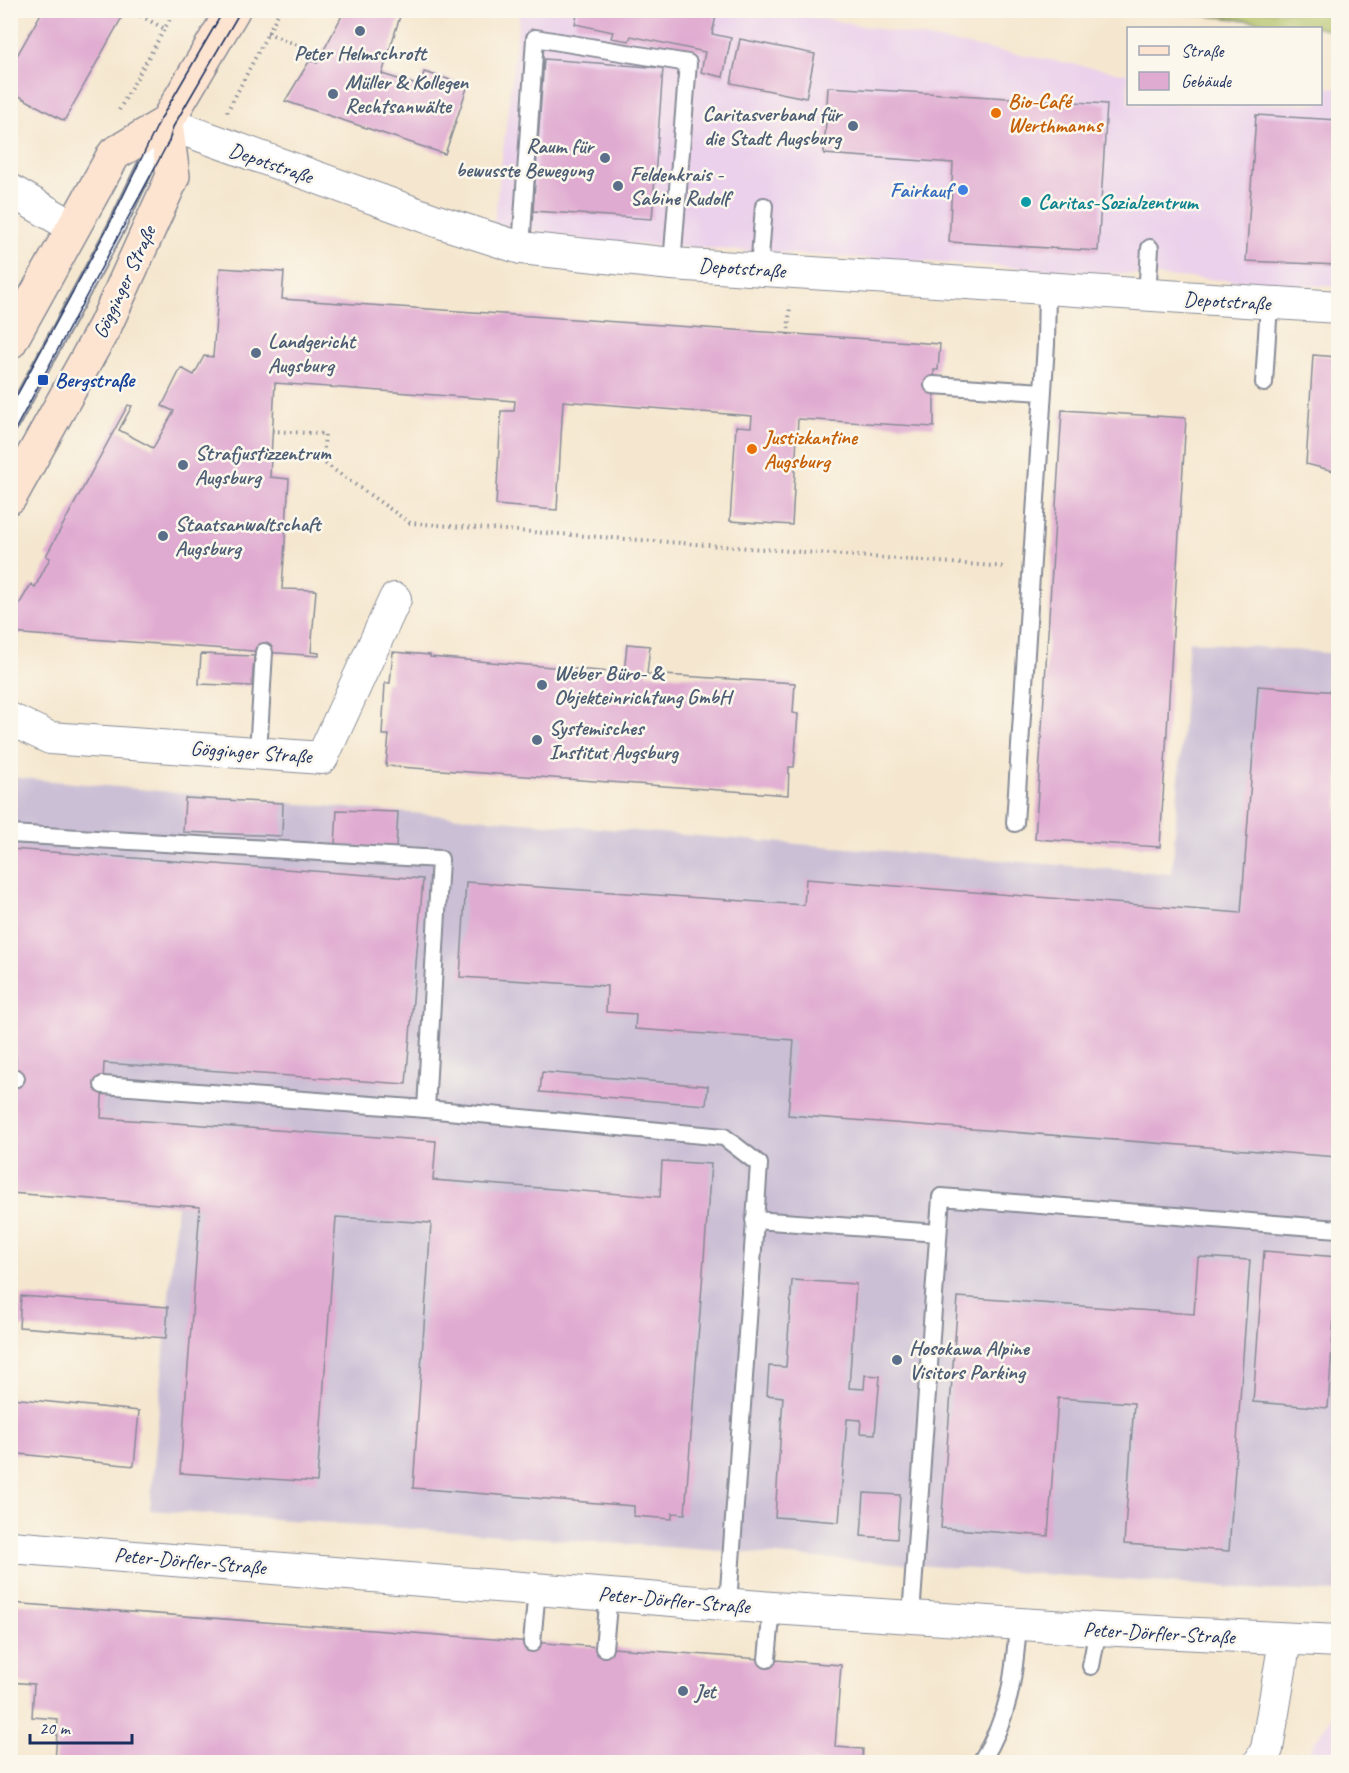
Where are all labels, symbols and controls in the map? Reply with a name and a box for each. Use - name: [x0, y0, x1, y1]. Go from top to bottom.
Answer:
- marker: Peter Helmschrott: [353, 24, 367, 38]
- legend: [1127, 27, 1322, 105]
- place label: Peter Helmschrott: [294, 40, 428, 66]
- text: Straße: [1181, 40, 1225, 62]
- place label: Müller & Kollegen Rechtsanwälte: [345, 69, 470, 119]
- text: Gebäude: [1181, 70, 1232, 92]
- marker: Müller & Kollegen Rechtsanwälte: [326, 87, 340, 101]
- place label: Bio-Café Werthmanns: [1008, 88, 1104, 138]
- place label: Caritasverband für die Stadt Augsburg: [703, 101, 843, 151]
- marker: Bio-Café Werthmanns: [989, 106, 1003, 120]
- marker: Caritasverband für die Stadt Augsburg: [846, 119, 860, 133]
- place label: Raum für bewusste Bewegung: [456, 133, 595, 183]
- street label: Depotstraße: [226, 137, 318, 190]
- marker: Raum für bewusste Bewegung: [598, 151, 612, 165]
- place label: Feldenkrais - Sabine Rudolf: [630, 161, 734, 211]
- place label: Fairkauf: [890, 177, 957, 203]
- marker: Feldenkrais - Sabine Rudolf: [611, 179, 625, 193]
- marker: Fairkauf: [956, 183, 970, 197]
- place label: Caritas-Sozialzentrum: [1038, 189, 1200, 215]
- marker: Caritas-Sozialzentrum: [1019, 195, 1033, 209]
- street label: Gögginger Straße: [87, 220, 162, 342]
- street label: Depotstraße: [698, 252, 788, 284]
- street label: Depotstraße: [1183, 286, 1273, 316]
- place label: Landgericht Augsburg: [268, 328, 357, 378]
- marker: Landgericht Augsburg: [249, 346, 263, 360]
- place label: Bergstraße: [55, 367, 136, 393]
- marker: Bergstraße: [36, 373, 50, 387]
- place label: Justizkantine Augsburg: [762, 424, 859, 474]
- place label: Strafjustizzentrum Augsburg: [195, 440, 332, 490]
- marker: Justizkantine Augsburg: [745, 442, 759, 456]
- marker: Strafjustizzentrum Augsburg: [176, 458, 190, 472]
- place label: Staatsanwaltschaft Augsburg: [175, 511, 323, 561]
- marker: Staatsanwaltschaft Augsburg: [156, 529, 170, 543]
- place label: Weber Büro- & Objekteinrichtung GmbH: [554, 660, 735, 710]
- marker: Weber Büro- & Objekteinrichtung GmbH: [535, 678, 549, 692]
- place label: Systemisches Institut Augsburg: [549, 715, 679, 765]
- marker: Systemisches Institut Augsburg: [530, 733, 544, 747]
- street label: Gögginger Straße: [190, 735, 315, 769]
- place label: Hosokawa Alpine Visitors Parking: [909, 1335, 1031, 1385]
- marker: Hosokawa Alpine Visitors Parking: [890, 1353, 904, 1367]
- street label: Peter-Dörfler-Straße: [113, 1541, 269, 1581]
- street label: Peter-Dörfler-Straße: [597, 1580, 753, 1620]
- street label: Peter-Dörfler-Straße: [1083, 1616, 1238, 1650]
- place label: Jet: [693, 1678, 717, 1704]
- marker: Jet: [676, 1684, 690, 1698]
- scale bar: [30, 1707, 132, 1745]
- text: 20 m: [39, 1717, 72, 1739]

